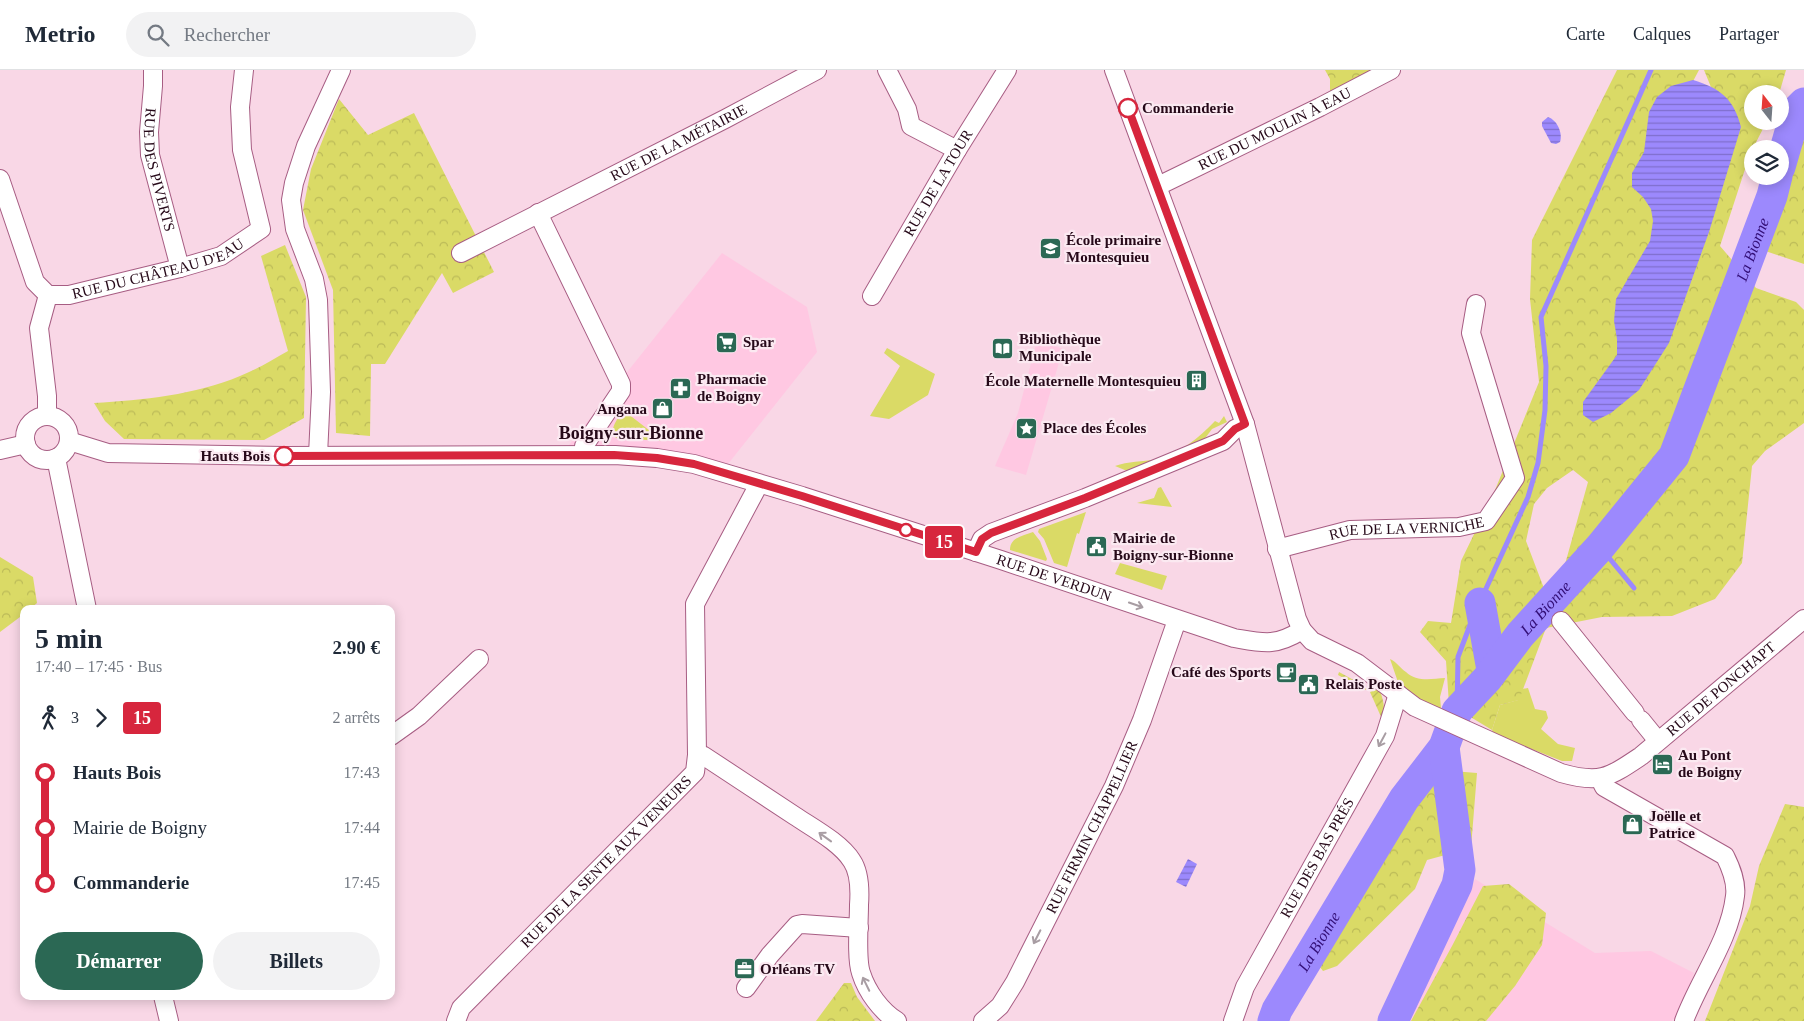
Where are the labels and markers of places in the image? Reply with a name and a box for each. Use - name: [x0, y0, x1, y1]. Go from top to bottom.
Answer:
- marker: Commanderie: [1118, 98, 1138, 118]
- place label: Commanderie: [1142, 100, 1234, 116]
- place label: École primaire Montesquieu: [1066, 232, 1161, 265]
- school or university icon: École primaire Montesquieu: [1038, 237, 1062, 261]
- supermarket icon: Spar: [715, 330, 739, 354]
- place label: Bibliothèque Municipale: [1019, 331, 1101, 364]
- place label: Spar: [743, 334, 774, 350]
- library icon: Bibliothèque Municipale: [991, 336, 1015, 360]
- building icon: École Maternelle Montesquieu: [1185, 369, 1209, 393]
- place label: Pharmacie de Boigny: [697, 371, 766, 404]
- place label: École Maternelle Montesquieu: [985, 373, 1181, 389]
- pharmacy icon: Pharmacie de Boigny: [669, 376, 693, 400]
- shop icon: Angana: [651, 397, 675, 421]
- place label: Angana: [597, 401, 647, 417]
- place icon: Place des Écoles: [1015, 416, 1039, 440]
- place label: Place des Écoles: [1043, 420, 1146, 436]
- marker: Hauts Bois: [274, 446, 294, 466]
- place label: Hauts Bois: [200, 448, 270, 464]
- unlabelled marker: [899, 523, 913, 537]
- place label: Mairie de Boigny-sur-Bionne: [1113, 530, 1234, 563]
- public building icon: Mairie de Boigny-sur-Bionne: [1085, 535, 1109, 559]
- cafe icon: Café des Sports: [1275, 660, 1299, 684]
- place label: Café des Sports: [1171, 664, 1271, 680]
- public building icon: Relais Poste: [1297, 672, 1321, 696]
- place label: Relais Poste: [1325, 676, 1402, 692]
- place label: Au Pont de Boigny: [1678, 747, 1742, 780]
- hotel icon: Au Pont de Boigny: [1650, 752, 1674, 776]
- place label: Joëlle et Patrice: [1649, 808, 1701, 841]
- shop icon: Joëlle et Patrice: [1621, 813, 1645, 837]
- office icon: Orléans TV: [732, 957, 756, 981]
- place label: Orléans TV: [760, 961, 835, 977]

